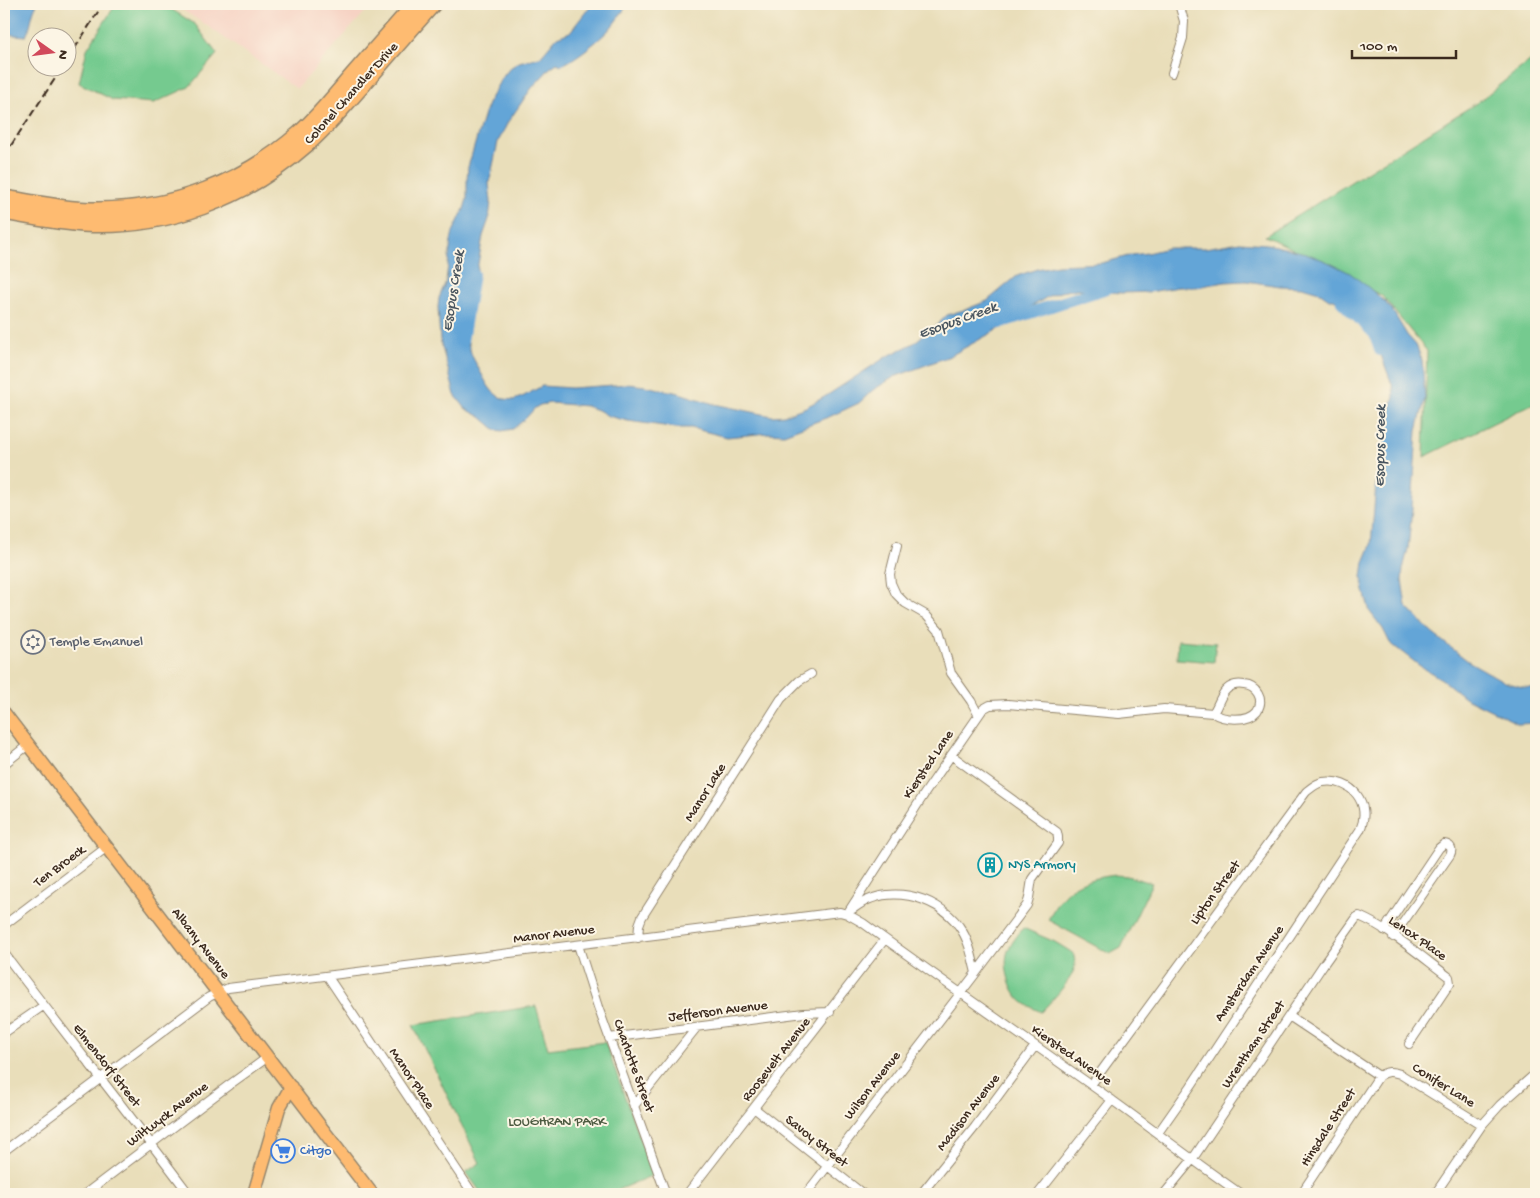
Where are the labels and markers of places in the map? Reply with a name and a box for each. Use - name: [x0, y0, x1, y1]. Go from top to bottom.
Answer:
- synagogue icon: Temple Emanuel: [20, 629, 46, 655]
- place label: Temple Emanuel: [49, 634, 143, 651]
- building icon: NYS Armory: [977, 852, 1003, 878]
- place label: NYS Armory: [1008, 857, 1076, 874]
- supermarket icon: Citgo: [270, 1138, 296, 1164]
- place label: Citgo: [300, 1143, 332, 1160]

